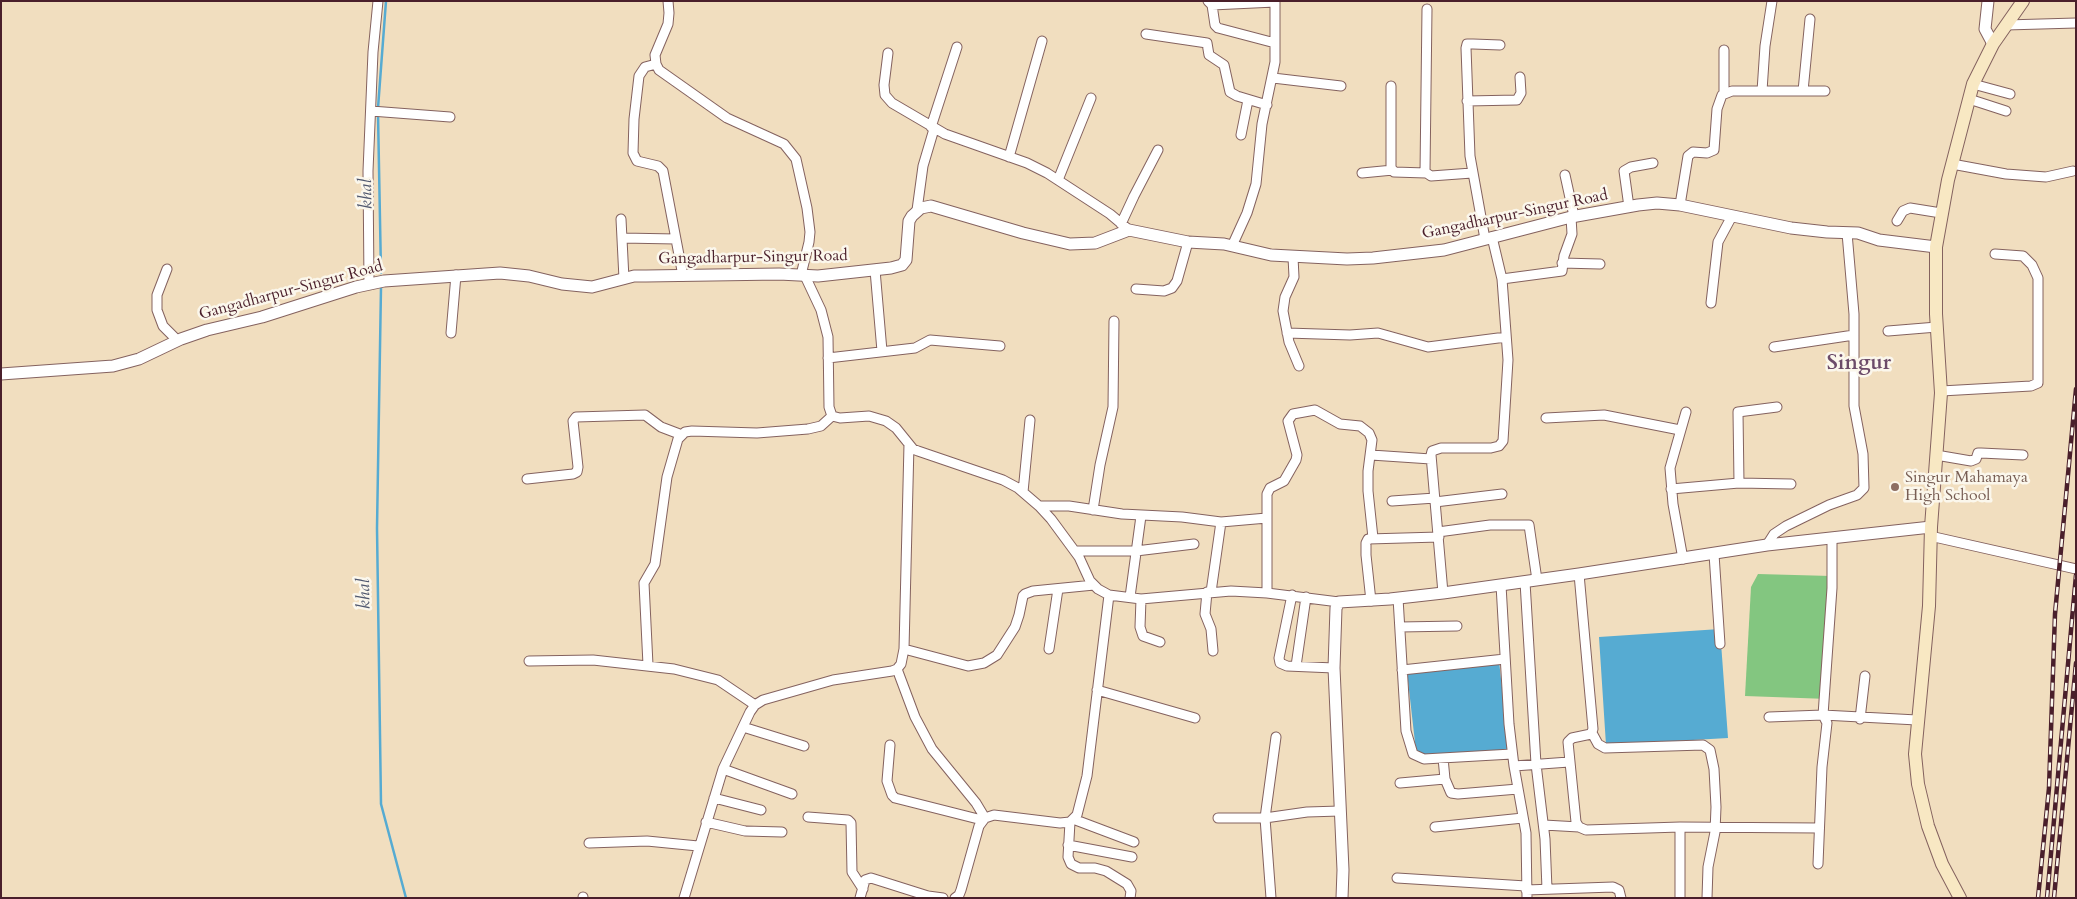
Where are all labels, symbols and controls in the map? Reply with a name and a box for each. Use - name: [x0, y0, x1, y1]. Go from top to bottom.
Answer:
- water label: khal: [356, 179, 378, 209]
- street label: Gangadharpur-Singur Road: [1420, 186, 1610, 244]
- street label: Gangadharpur-Singur Road: [658, 247, 848, 269]
- street label: Gangadharpur-Singur Road: [197, 257, 385, 325]
- district label: Singur: [1827, 351, 1891, 377]
- place label: Singur Mahamaya High School: [1905, 468, 2028, 506]
- marker: Singur Mahamaya High School: [1889, 481, 1901, 493]
- water label: khal: [354, 579, 376, 609]

